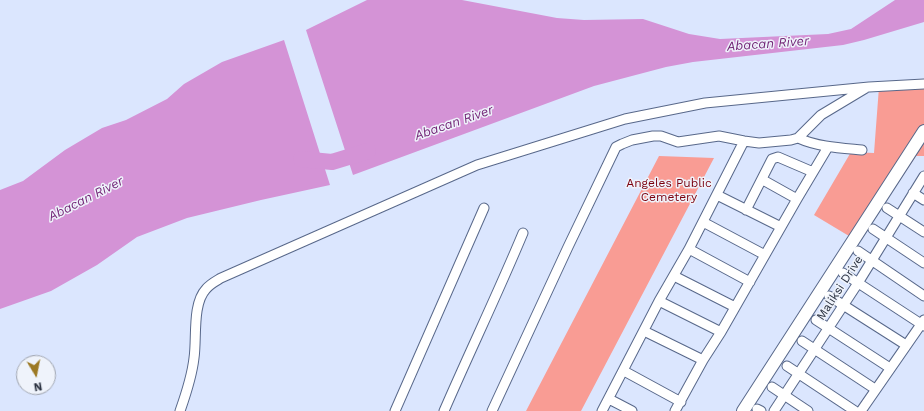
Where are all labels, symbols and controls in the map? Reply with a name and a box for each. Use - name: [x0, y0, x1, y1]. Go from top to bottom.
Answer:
- water label: Abacan River: [726, 33, 810, 55]
- water label: Abacan River: [413, 102, 495, 144]
- water label: Abacan River: [46, 173, 126, 225]
- park label: Angeles Public Cemetery: [626, 176, 712, 204]
- street label: Maliksi Drive: [814, 253, 866, 323]
- north arrow: [16, 355, 56, 395]
- text: N: [33, 379, 43, 393]

